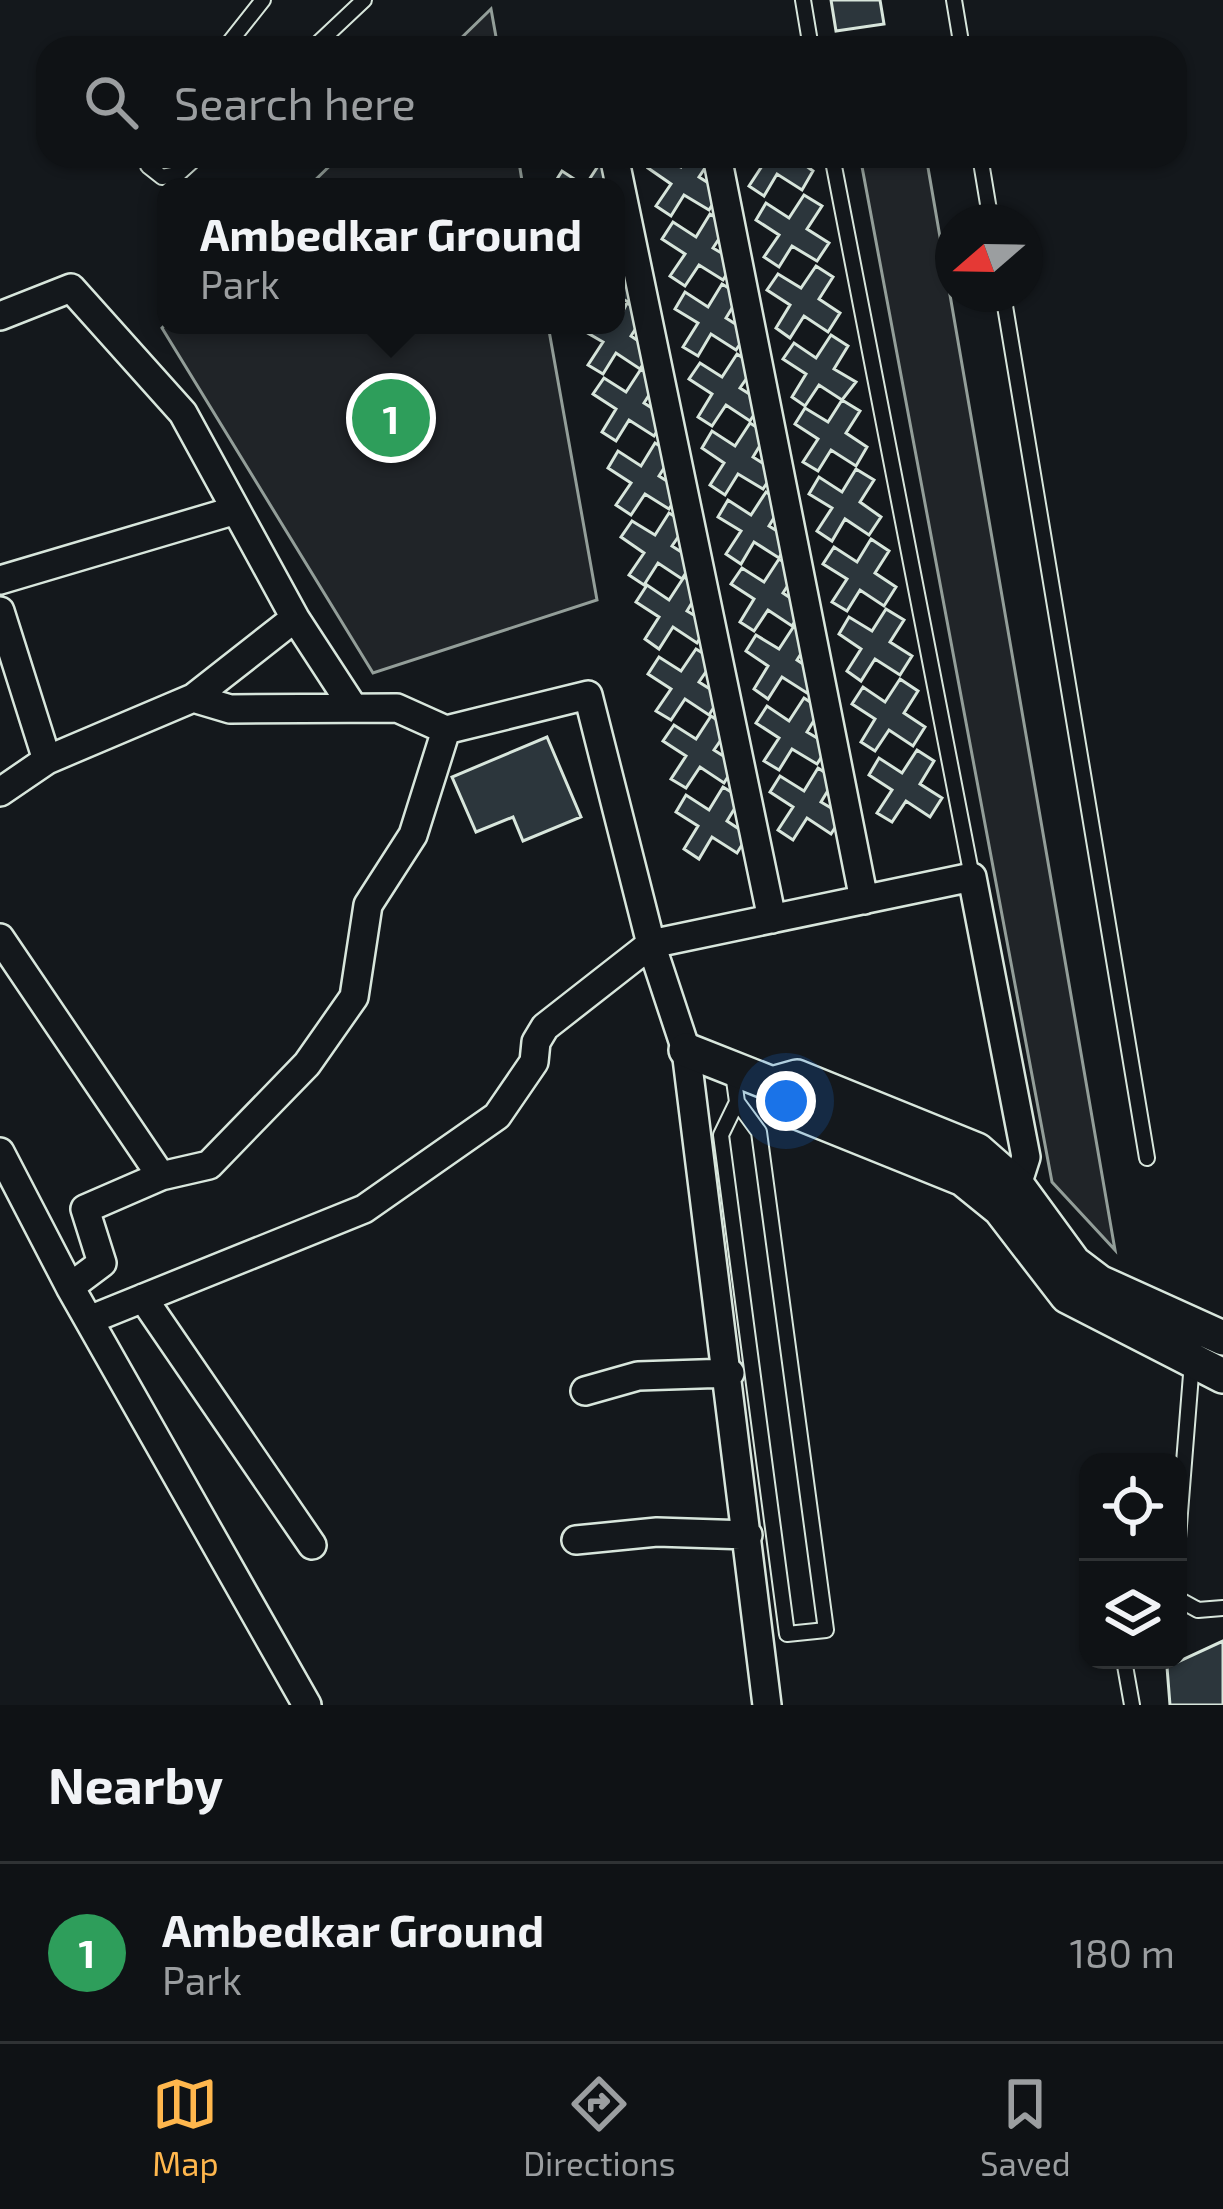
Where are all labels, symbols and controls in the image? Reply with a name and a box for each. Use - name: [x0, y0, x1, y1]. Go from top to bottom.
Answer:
- search box: [36, 36, 1187, 168]
- icon: search: [78, 69, 144, 135]
- text: Search here: [174, 75, 416, 129]
- popup: [157, 178, 625, 334]
- north arrow: [935, 204, 1043, 312]
- text: Ambedkar Ground: [200, 206, 582, 260]
- text: Park: [200, 260, 280, 307]
- pin: 1: [352, 373, 430, 463]
- your location: [756, 1071, 816, 1131]
- map controls: [1079, 1453, 1187, 1669]
- button: locate: [1079, 1453, 1187, 1561]
- button: layers: [1079, 1561, 1187, 1669]
- text: Nearby: [48, 1753, 223, 1814]
- text: Ambedkar Ground: [162, 1902, 544, 1956]
- text: 1: [79, 1929, 95, 1976]
- text: 180 m: [1069, 1929, 1175, 1976]
- text: Park: [162, 1956, 242, 2003]
- tab: Map: [152, 2071, 219, 2183]
- tab: Directions: [523, 2071, 675, 2183]
- tab: Saved: [980, 2071, 1071, 2183]

